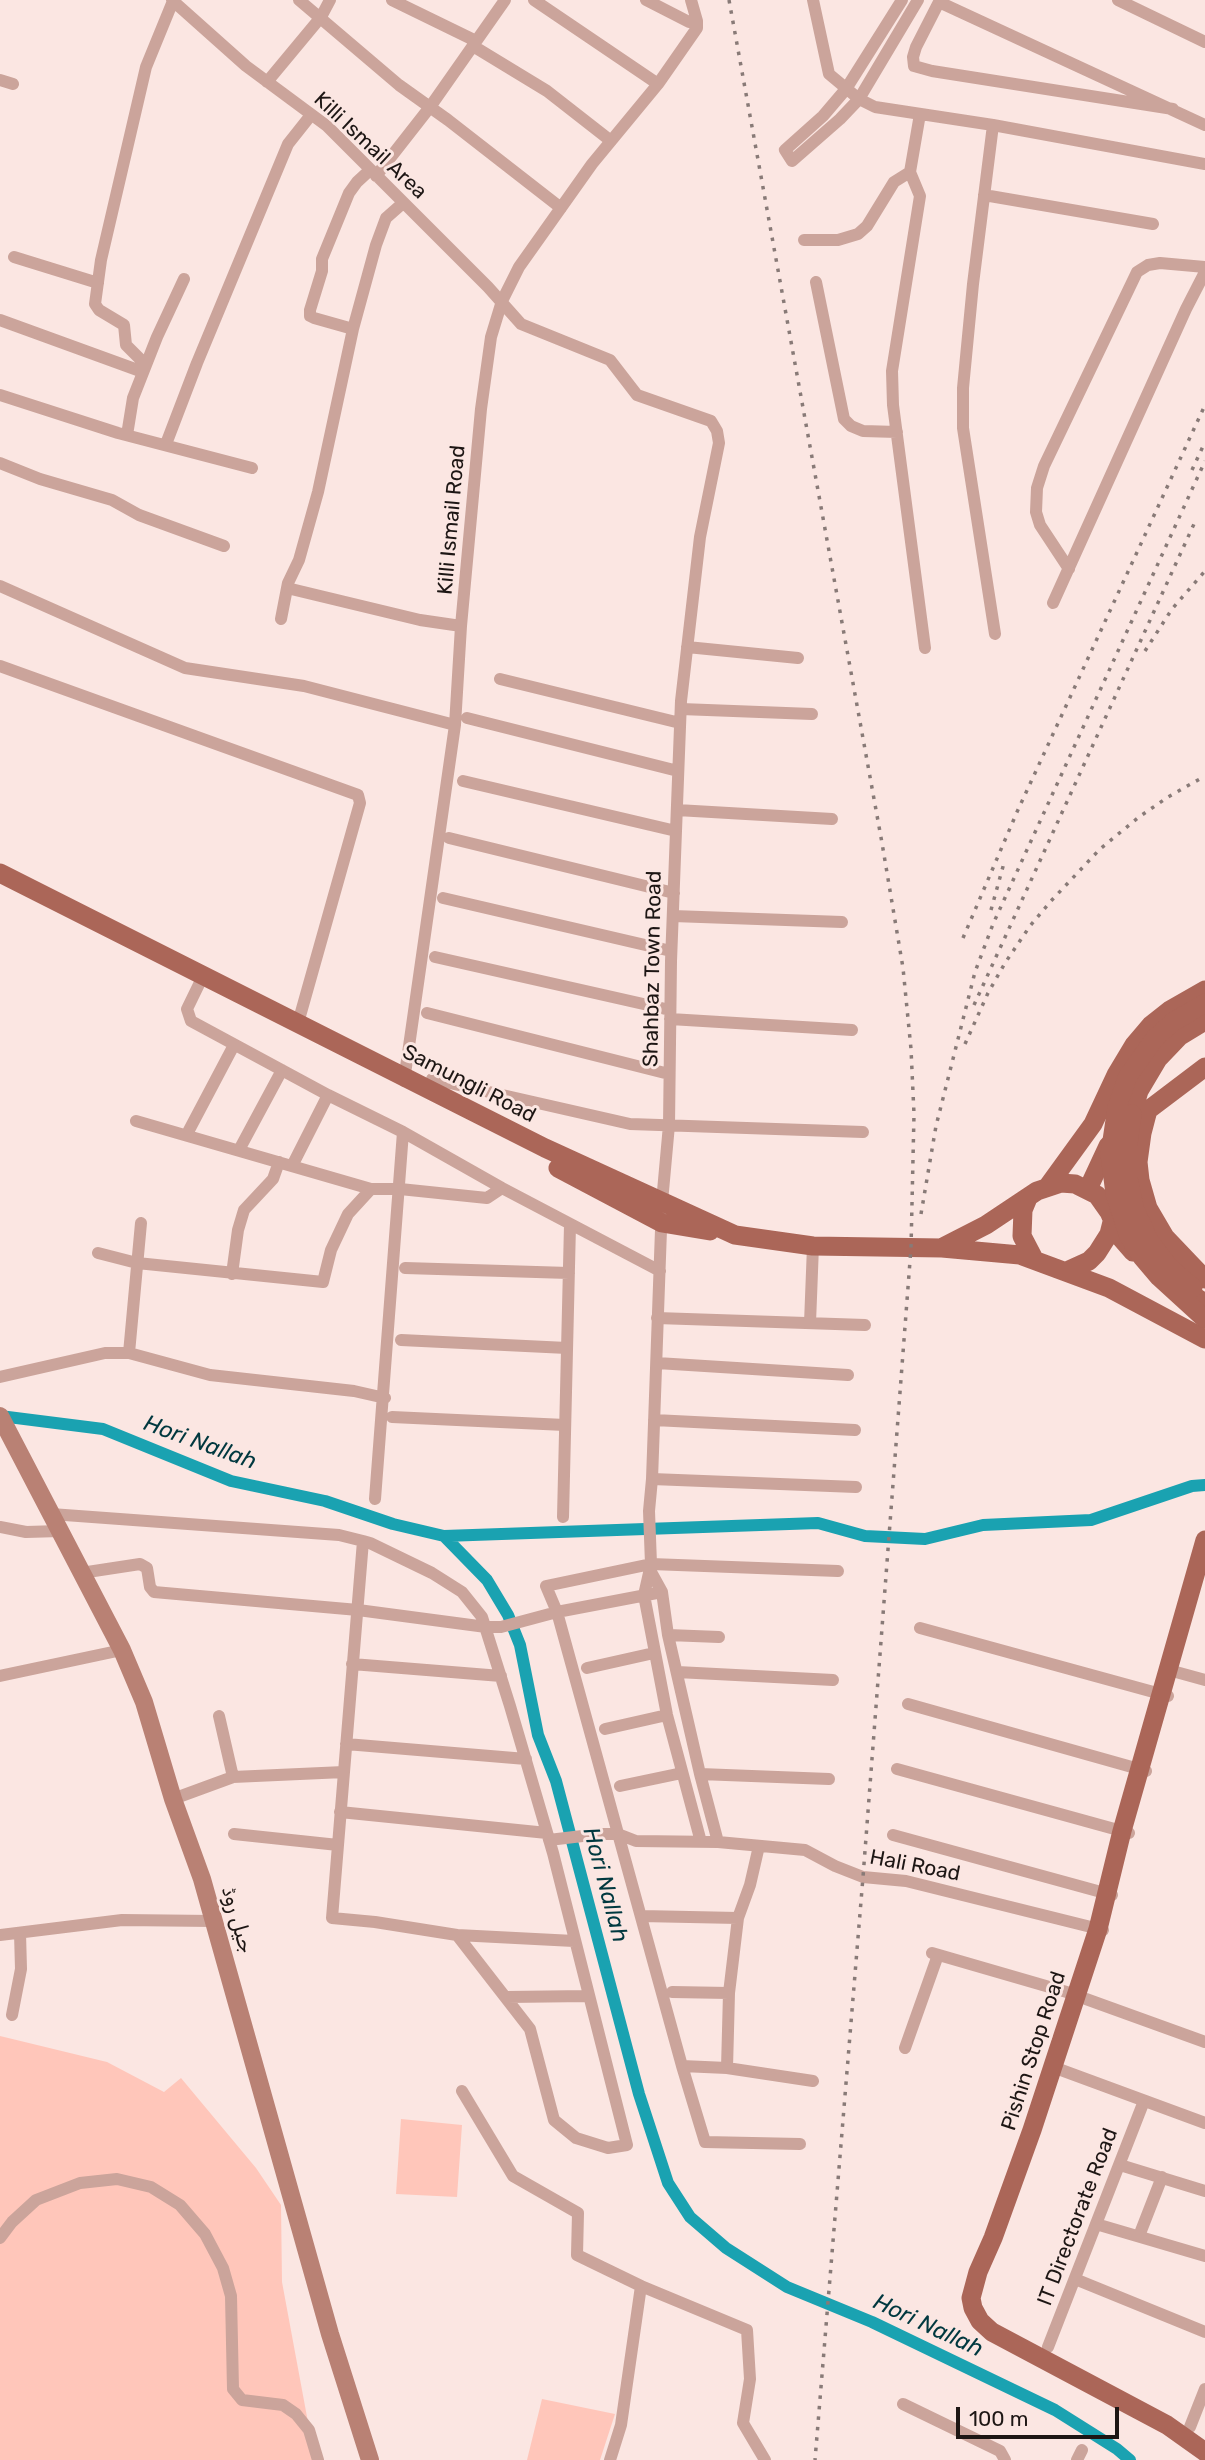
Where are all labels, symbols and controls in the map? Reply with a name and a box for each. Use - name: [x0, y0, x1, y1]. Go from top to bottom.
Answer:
- street label: Killi Ismail Area: [308, 87, 432, 205]
- street label: Killi Ismail Road: [433, 444, 471, 596]
- street label: Shahbaz Town Road: [639, 871, 667, 1067]
- street label: Samungli Road: [398, 1040, 540, 1128]
- water label: Hori Nallah: [140, 1410, 260, 1476]
- water label: Hori Nallah: [576, 1824, 634, 1946]
- street label: Hali Road: [868, 1845, 962, 1887]
- street label: جیل روڈ: [216, 1884, 258, 1956]
- street label: Pishin Stop Road: [996, 1968, 1072, 2134]
- street label: IT Directorate Road: [1033, 2125, 1123, 2309]
- water label: Hori Nallah: [869, 2289, 987, 2363]
- scale bar: [960, 2394, 1123, 2438]
- text: 100 m: [969, 2406, 1028, 2431]

